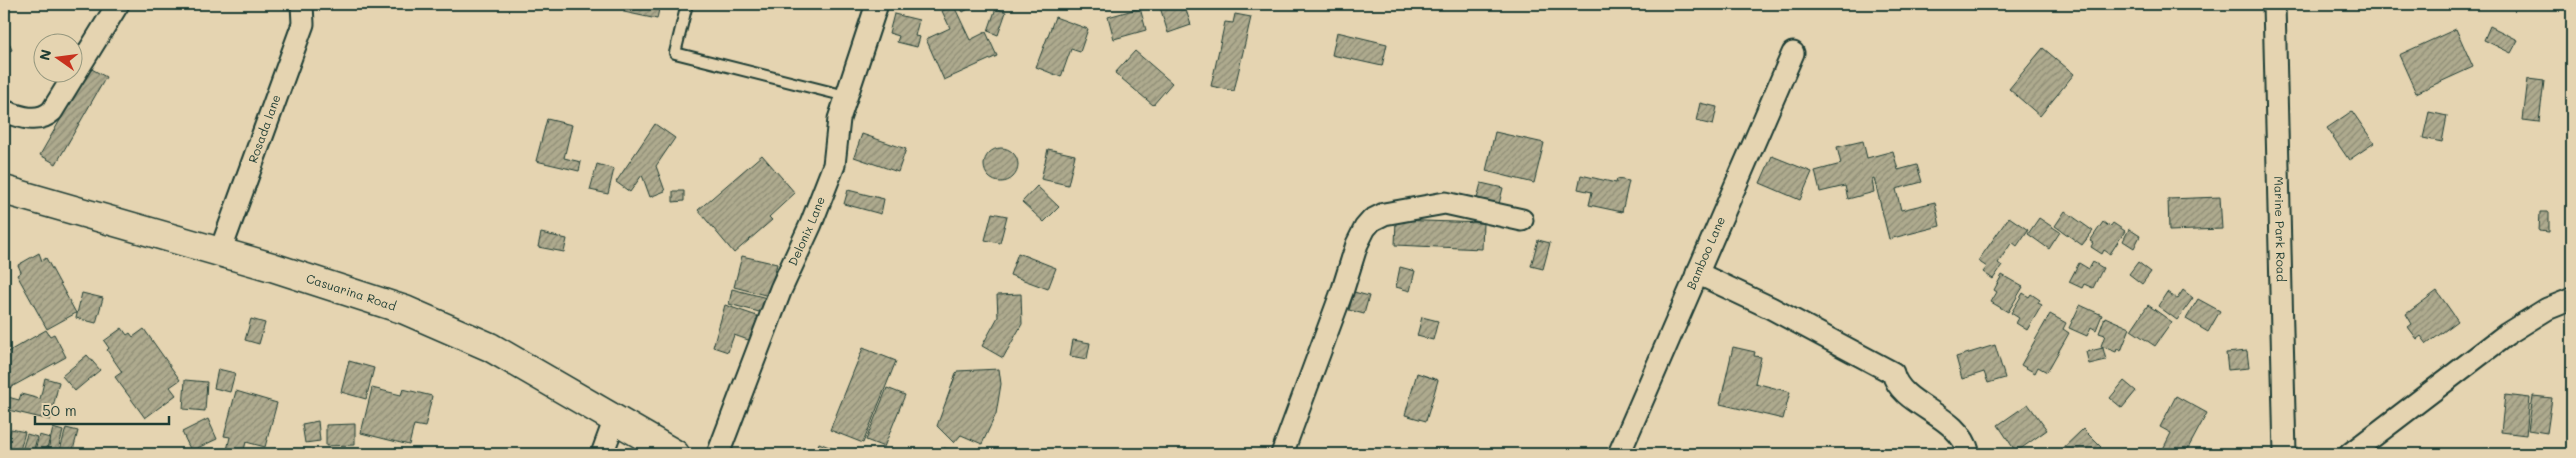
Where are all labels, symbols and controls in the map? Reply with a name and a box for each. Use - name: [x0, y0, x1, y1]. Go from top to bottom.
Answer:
- north arrow: [32, 32, 82, 82]
- text: N: [34, 47, 55, 62]
- street label: Rosada lane: [244, 92, 284, 165]
- street label: Marine Park Road: [2271, 176, 2290, 282]
- street label: Delonix Lane: [784, 194, 828, 268]
- street label: Bamboo Lane: [1682, 214, 1728, 292]
- street label: Casuarina Road: [304, 270, 399, 314]
- scale bar: [35, 393, 169, 425]
- text: 50 m: [42, 400, 77, 420]

